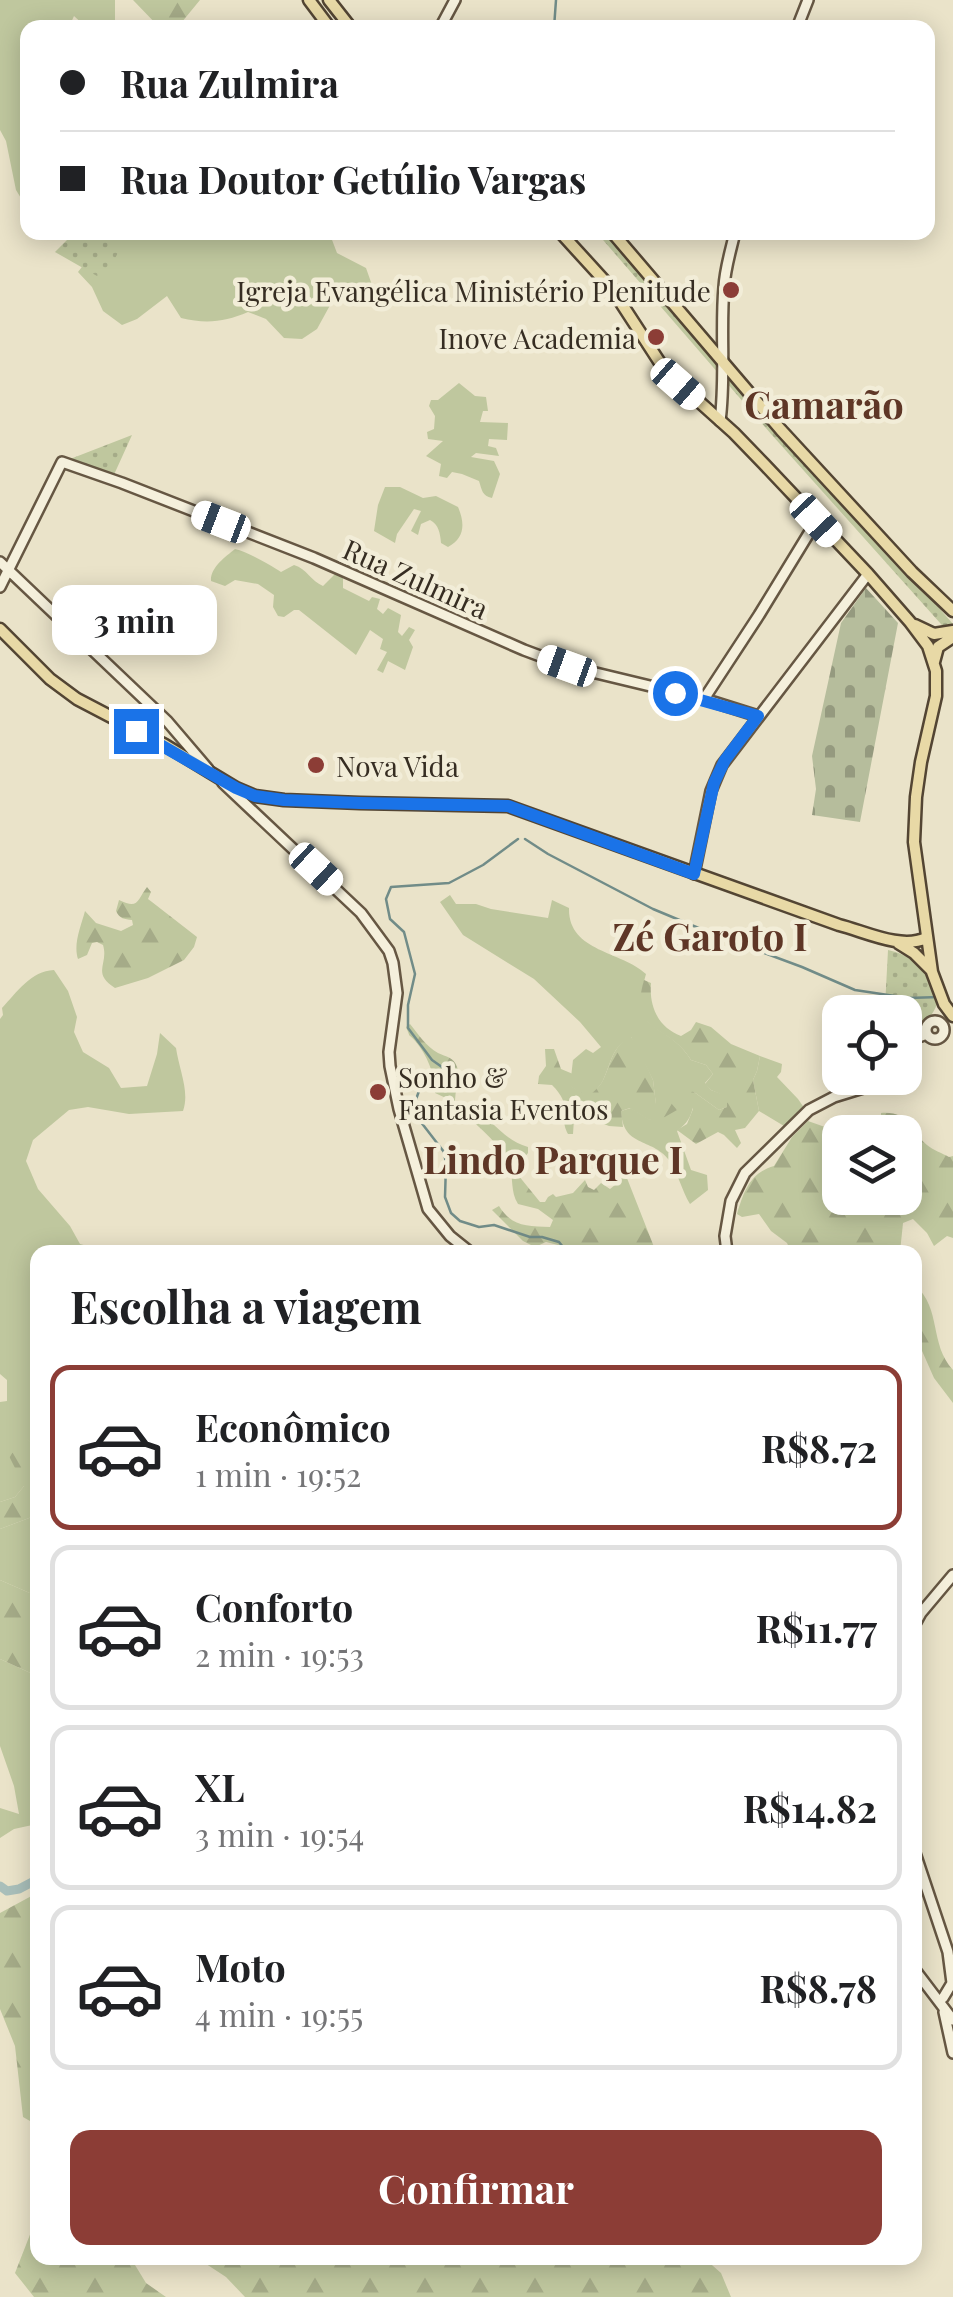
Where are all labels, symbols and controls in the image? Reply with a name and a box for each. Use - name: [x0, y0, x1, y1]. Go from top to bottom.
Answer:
- text: Rua Zulmira: [120, 57, 339, 108]
- text: Rua Doutor Getúlio Vargas: [120, 153, 586, 204]
- place label: Igreja Evangélica Ministério Plenitude: [236, 272, 711, 309]
- marker: Igreja Evangélica Ministério Plenitude: [720, 279, 742, 301]
- place label: Inove Academia: [438, 319, 636, 356]
- marker: Inove Academia: [645, 326, 667, 348]
- car: [646, 353, 710, 415]
- district label: Camarão: [744, 378, 904, 429]
- car: [785, 488, 847, 552]
- car: [188, 497, 254, 547]
- street label: Rua Zulmira: [338, 530, 494, 626]
- callout: 3 min: [54, 586, 218, 656]
- text: 3 min: [94, 598, 175, 641]
- car: [534, 642, 600, 690]
- route start: [653, 671, 698, 716]
- route end: [114, 709, 159, 754]
- place label: Nova Vida: [336, 747, 459, 784]
- marker: Nova Vida: [305, 754, 327, 776]
- car: [284, 838, 348, 900]
- district label: Zé Garoto I: [613, 910, 807, 961]
- map controls: [822, 995, 922, 1215]
- button: locate: [822, 995, 922, 1095]
- place label: Sonho & Fantasia Eventos: [398, 1058, 609, 1127]
- marker: Sonho & Fantasia Eventos: [367, 1081, 389, 1103]
- button: layers: [822, 1115, 922, 1215]
- district label: Lindo Parque I: [423, 1133, 683, 1184]
- text: Escolha a viagem: [70, 1275, 422, 1335]
- text: Econômico: [195, 1401, 391, 1452]
- icon: car: [75, 1403, 165, 1493]
- text: R$8.72: [761, 1422, 877, 1473]
- text: 1 min · 19:52: [195, 1452, 361, 1495]
- text: Conforto: [195, 1581, 353, 1632]
- icon: car: [75, 1583, 165, 1673]
- text: R$11.77: [756, 1602, 877, 1653]
- text: 2 min · 19:53: [195, 1632, 364, 1675]
- text: XL: [195, 1761, 244, 1812]
- icon: car: [75, 1763, 165, 1853]
- text: R$14.82: [743, 1782, 877, 1833]
- text: 3 min · 19:54: [195, 1812, 364, 1855]
- text: Moto: [195, 1941, 286, 1992]
- icon: car: [75, 1943, 165, 2033]
- text: R$8.78: [759, 1962, 877, 2013]
- text: 4 min · 19:55: [195, 1992, 363, 2035]
- button: Confirmar: [70, 2130, 882, 2245]

